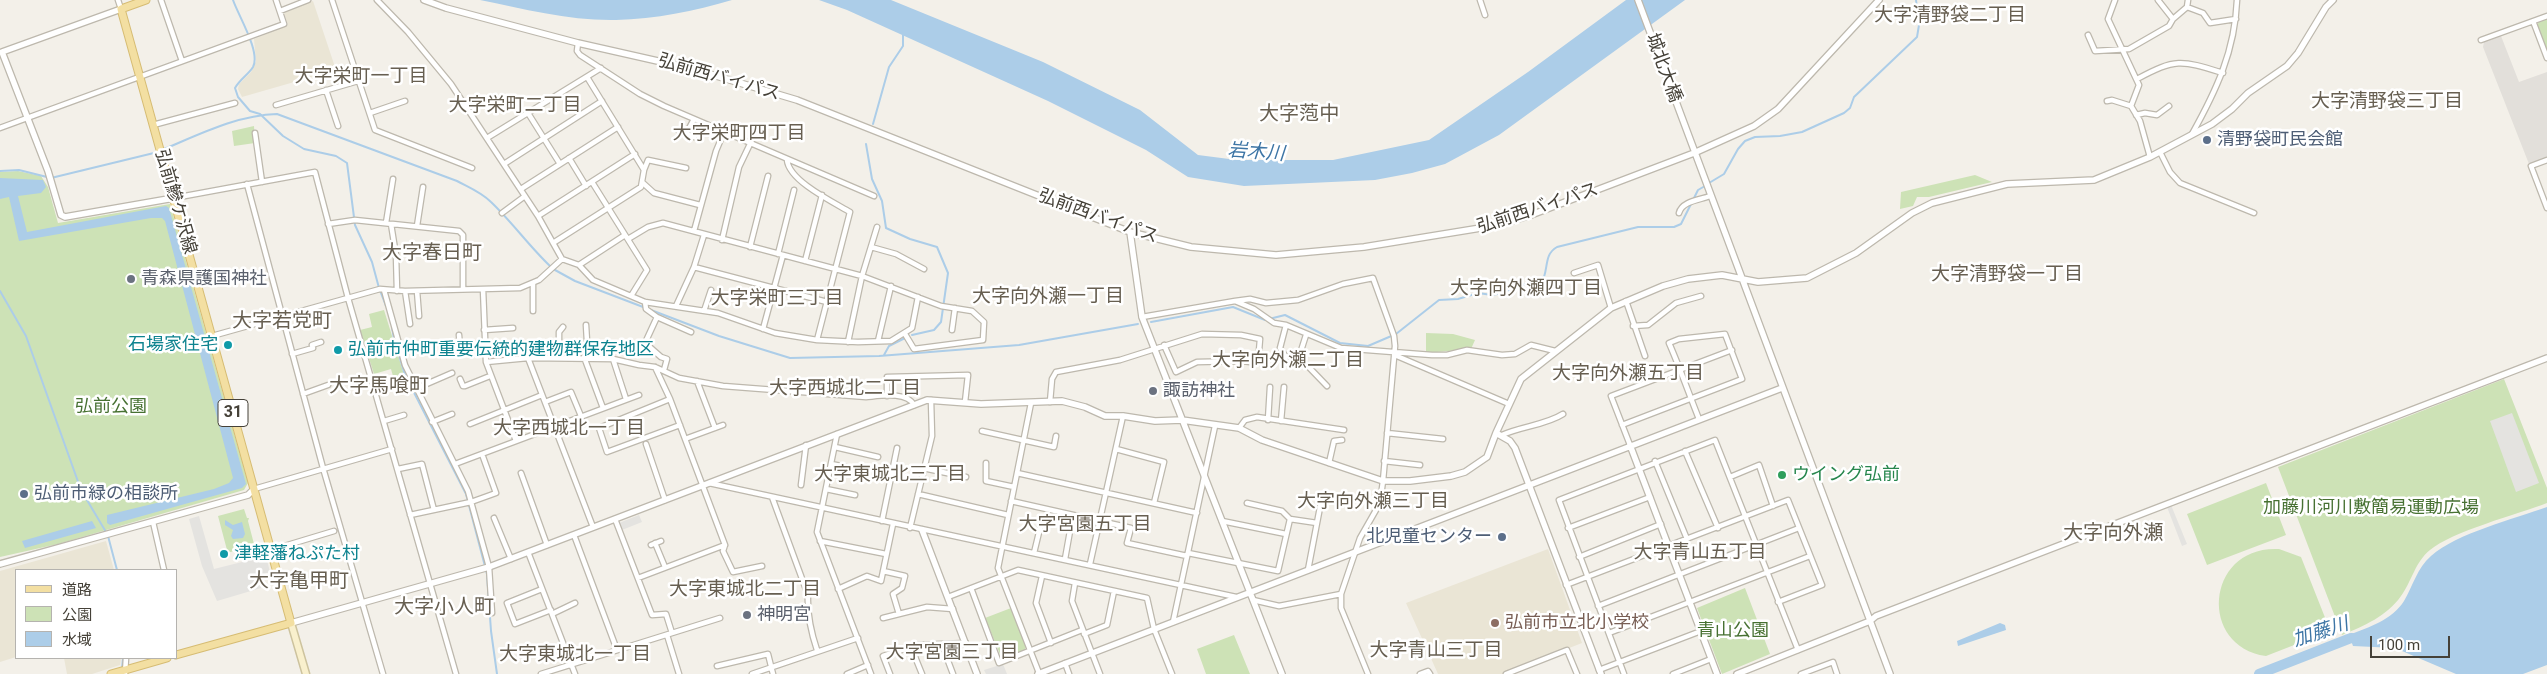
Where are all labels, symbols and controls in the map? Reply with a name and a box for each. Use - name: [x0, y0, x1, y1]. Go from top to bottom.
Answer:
- district label: 大字清野袋二丁目: [1874, 5, 2026, 27]
- street label: 城北大橋: [1641, 30, 1685, 106]
- street label: 弘前西バイパス: [655, 50, 783, 106]
- district label: 大字栄町一丁目: [295, 66, 427, 88]
- district label: 大字清野袋三丁目: [2311, 91, 2463, 113]
- district label: 大字栄町二丁目: [449, 95, 581, 117]
- district label: 大字萢中: [1259, 103, 1339, 127]
- district label: 大字栄町四丁目: [673, 123, 805, 145]
- place label: 清野袋町民会館: [2217, 129, 2343, 151]
- marker: 清野袋町民会館: [2201, 134, 2213, 146]
- water label: 岩木川: [1227, 140, 1285, 166]
- street label: 弘前鰺ケ沢線: [150, 147, 200, 257]
- street label: 弘前西バイパス: [1475, 179, 1601, 239]
- street label: 弘前西バイパス: [1035, 185, 1161, 249]
- district label: 大字春日町: [382, 242, 482, 266]
- district label: 大字清野袋一丁目: [1931, 264, 2083, 286]
- place label: 青森県護国神社: [141, 268, 267, 290]
- marker: 青森県護国神社: [125, 273, 137, 285]
- district label: 大字向外瀬四丁目: [1450, 278, 1602, 300]
- district label: 大字向外瀬一丁目: [972, 286, 1124, 308]
- district label: 大字栄町三丁目: [711, 288, 843, 310]
- district label: 大字若党町: [232, 310, 332, 334]
- place label: 石場家住宅: [128, 334, 218, 356]
- marker: 石場家住宅: [222, 339, 234, 351]
- place label: 弘前市仲町重要伝統的建物群保存地区: [348, 339, 654, 361]
- marker: 弘前市仲町重要伝統的建物群保存地区: [332, 344, 344, 356]
- district label: 大字向外瀬二丁目: [1212, 350, 1364, 372]
- district label: 大字向外瀬五丁目: [1552, 363, 1704, 385]
- district label: 大字馬喰町: [329, 375, 429, 399]
- district label: 大字西城北二丁目: [769, 378, 921, 400]
- place label: 諏訪神社: [1163, 380, 1235, 402]
- marker: 諏訪神社: [1147, 385, 1159, 397]
- park label: 弘前公園: [75, 396, 147, 418]
- road number: 31: [218, 399, 248, 426]
- district label: 大字西城北一丁目: [493, 418, 645, 440]
- district label: 大字東城北三丁目: [814, 464, 966, 486]
- place label: ウイング弘前: [1792, 464, 1900, 486]
- marker: ウイング弘前: [1776, 469, 1788, 481]
- place label: 弘前市緑の相談所: [34, 483, 178, 505]
- marker: 弘前市緑の相談所: [18, 488, 30, 500]
- district label: 大字向外瀬三丁目: [1297, 491, 1449, 513]
- park label: 加藤川河川敷簡易運動広場: [2263, 497, 2479, 519]
- district label: 大字宮園五丁目: [1019, 514, 1151, 536]
- district label: 大字向外瀬: [2063, 522, 2163, 546]
- place label: 北児童センター: [1366, 526, 1492, 548]
- marker: 北児童センター: [1496, 531, 1508, 543]
- district label: 大字青山五丁目: [1634, 542, 1766, 564]
- place label: 津軽藩ねぷた村: [234, 543, 360, 565]
- marker: 津軽藩ねぷた村: [218, 548, 230, 560]
- legend: [15, 569, 178, 659]
- district label: 大字亀甲町: [249, 570, 349, 594]
- district label: 大字東城北二丁目: [669, 579, 821, 601]
- text: 道路: [62, 581, 92, 599]
- district label: 大字小人町: [394, 596, 494, 620]
- place label: 神明宮: [757, 604, 811, 626]
- text: 公園: [62, 606, 92, 624]
- marker: 神明宮: [741, 609, 753, 621]
- place label: 弘前市立北小学校: [1505, 612, 1649, 634]
- water label: 加藤川: [2290, 613, 2352, 653]
- marker: 弘前市立北小学校: [1489, 617, 1501, 629]
- park label: 青山公園: [1697, 620, 1769, 642]
- scale bar: [2372, 626, 2452, 658]
- text: 水域: [62, 631, 92, 649]
- text: 100 m: [2378, 636, 2420, 654]
- district label: 大字青山三丁目: [1370, 640, 1502, 662]
- district label: 大字宮園三丁目: [886, 642, 1018, 664]
- district label: 大字東城北一丁目: [499, 644, 651, 666]

